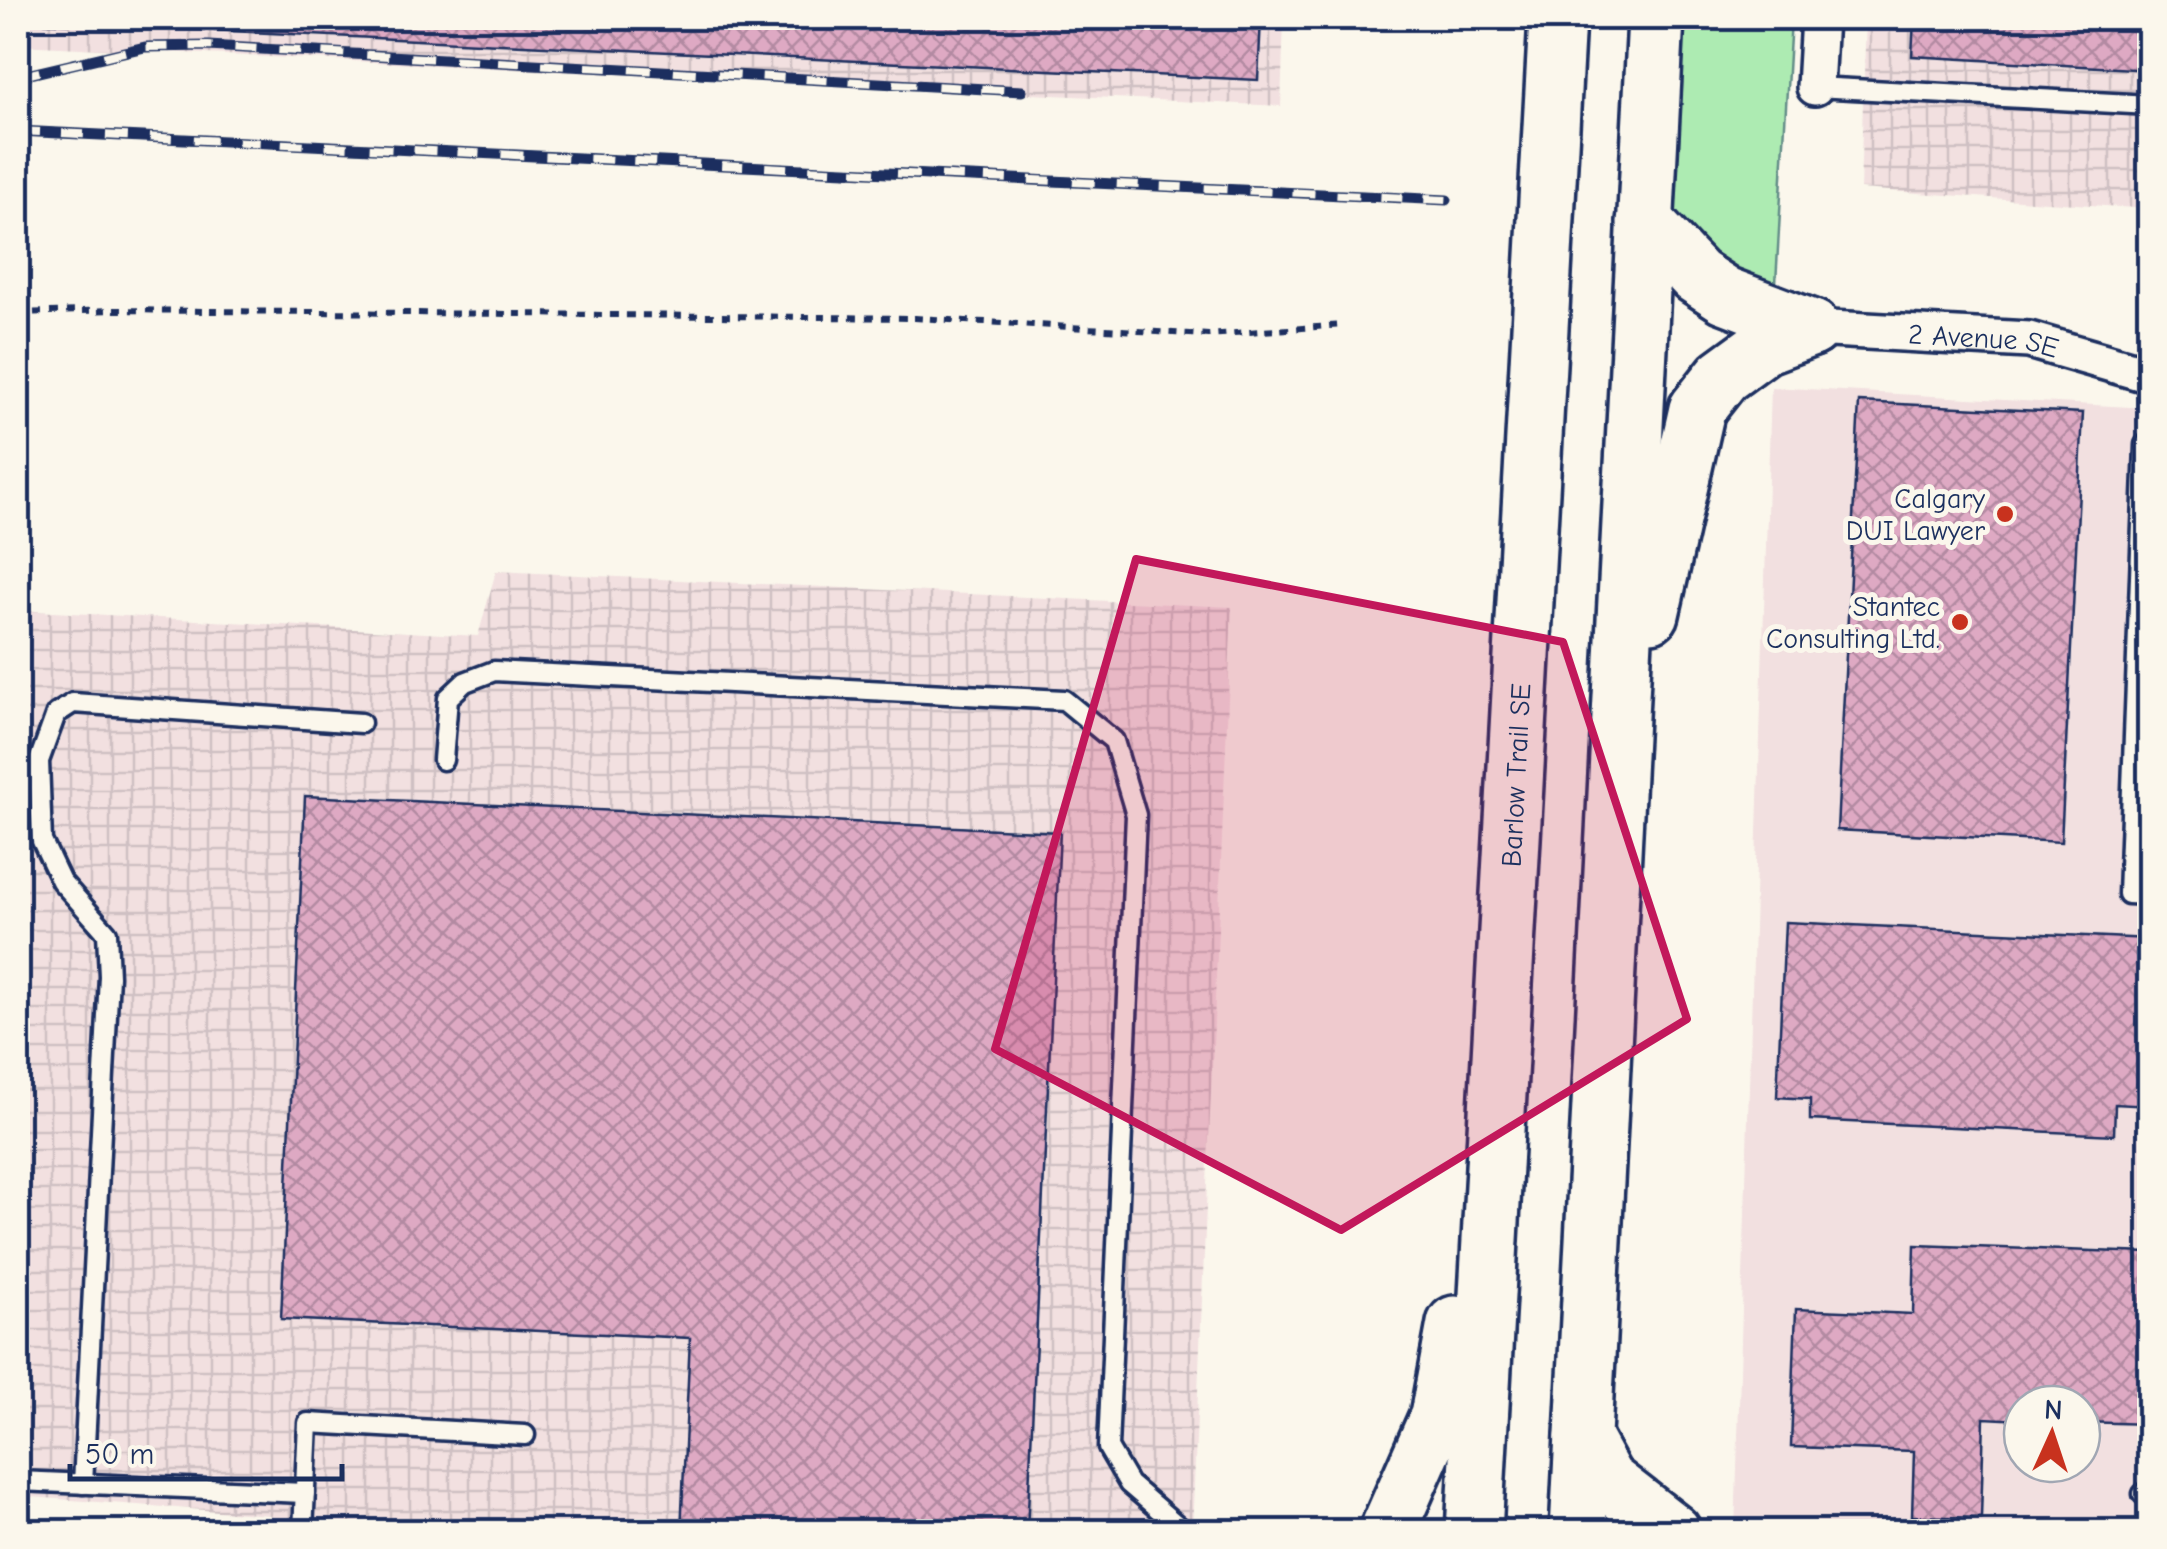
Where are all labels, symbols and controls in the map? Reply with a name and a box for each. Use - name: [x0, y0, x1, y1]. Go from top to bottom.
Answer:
- street label: 2 Avenue SE: [1907, 318, 2062, 365]
- place label: Calgary DUI Lawyer: [1846, 483, 1985, 547]
- marker: Calgary DUI Lawyer: [1994, 503, 2016, 525]
- place label: Stantec Consulting Ltd.: [1766, 591, 1940, 655]
- marker: Stantec Consulting Ltd.: [1949, 611, 1971, 633]
- street label: Barlow Trail SE: [1495, 683, 1537, 868]
- north arrow: [2002, 1384, 2102, 1484]
- text: N: [2043, 1394, 2063, 1426]
- scale bar: [70, 1419, 342, 1481]
- text: 50 m: [85, 1437, 154, 1472]

